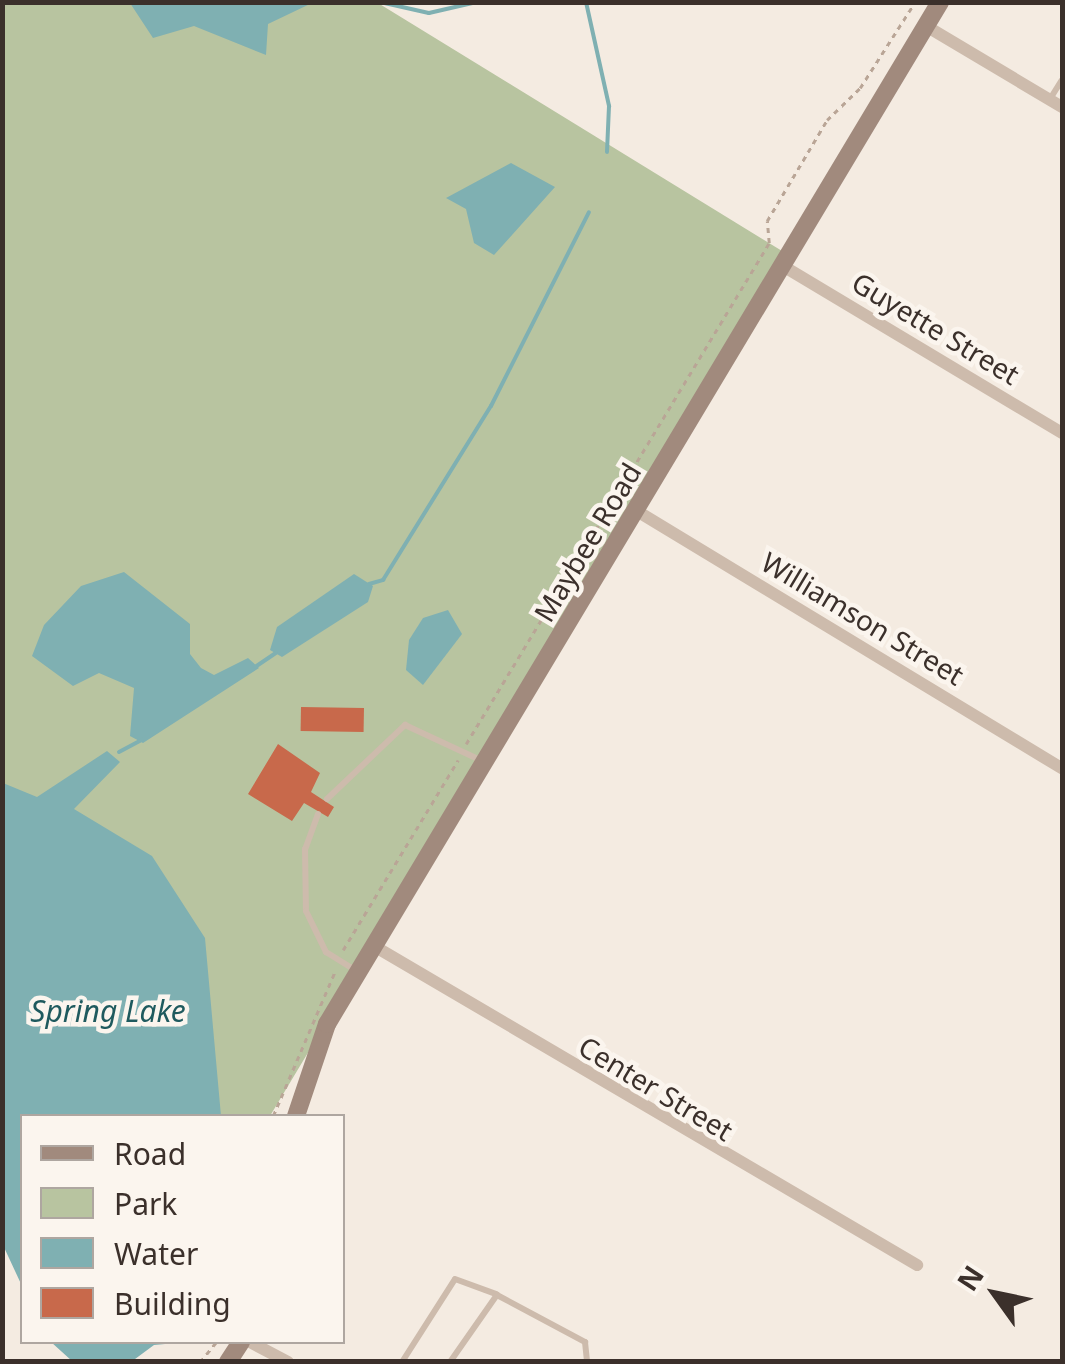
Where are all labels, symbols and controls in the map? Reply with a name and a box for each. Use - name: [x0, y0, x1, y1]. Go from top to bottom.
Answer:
- street label: Guyette Street: [846, 265, 1026, 391]
- street label: Maybee Road: [527, 457, 647, 627]
- street label: Williamson Street: [756, 544, 970, 692]
- water label: Spring Lake: [30, 993, 186, 1029]
- street label: Center Street: [573, 1029, 739, 1147]
- legend: [20, 1114, 345, 1344]
- text: Road: [114, 1133, 186, 1174]
- text: Park: [114, 1183, 177, 1224]
- text: Water: [114, 1233, 198, 1274]
- north arrow: [945, 1244, 1045, 1344]
- text: N: [948, 1258, 992, 1298]
- text: Building: [114, 1283, 231, 1324]

